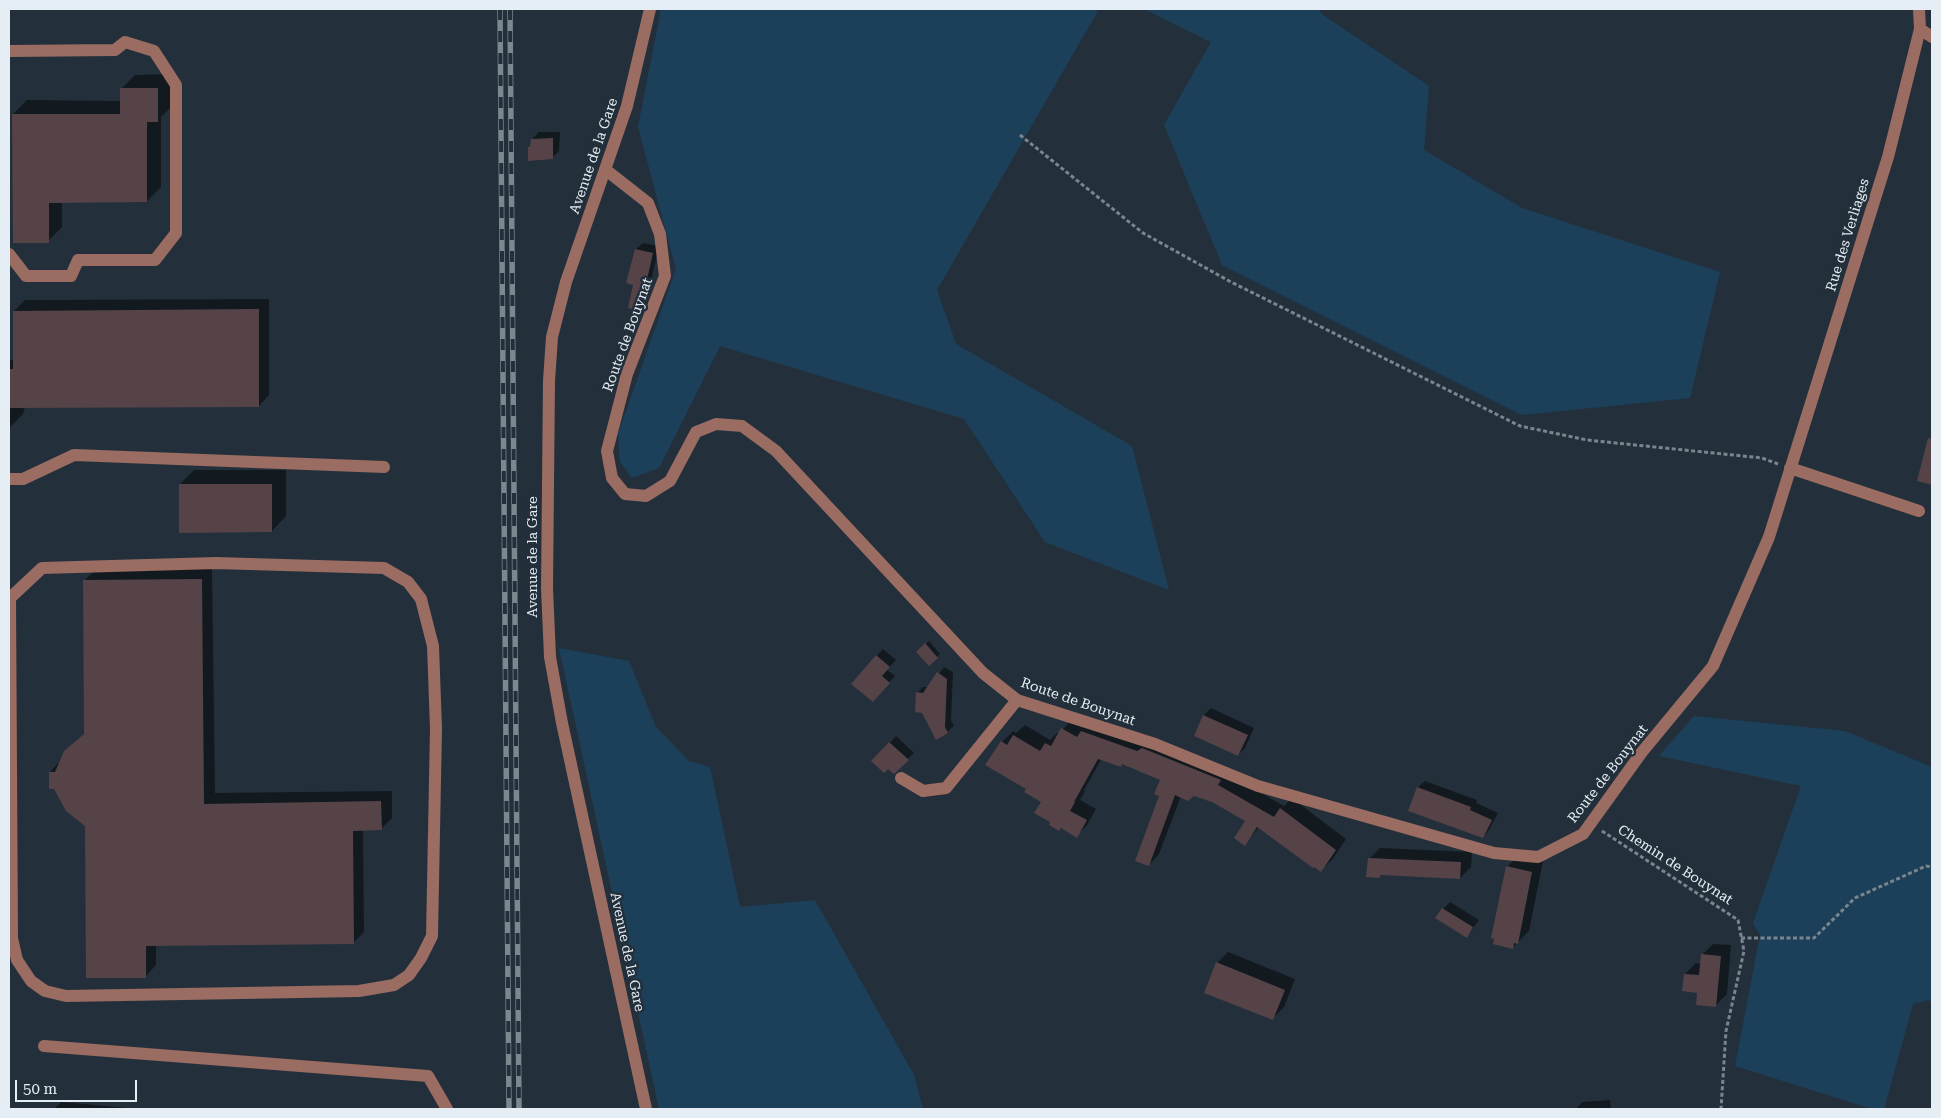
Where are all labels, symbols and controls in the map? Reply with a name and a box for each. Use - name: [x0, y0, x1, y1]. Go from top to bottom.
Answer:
- street label: Avenue de la Gare: [566, 96, 622, 216]
- street label: Rue des Verliages: [1823, 177, 1873, 293]
- street label: Route de Bouynat: [600, 276, 656, 394]
- street label: Avenue de la Gare: [525, 496, 541, 618]
- street label: Route de Bouynat: [1018, 675, 1138, 729]
- street label: Route de Bouynat: [1564, 722, 1652, 826]
- street label: Chemin de Bouynat: [1614, 822, 1736, 908]
- street label: Avenue de la Gare: [606, 891, 648, 1013]
- scale bar: [18, 1070, 140, 1102]
- text: 50 m: [23, 1080, 57, 1098]

